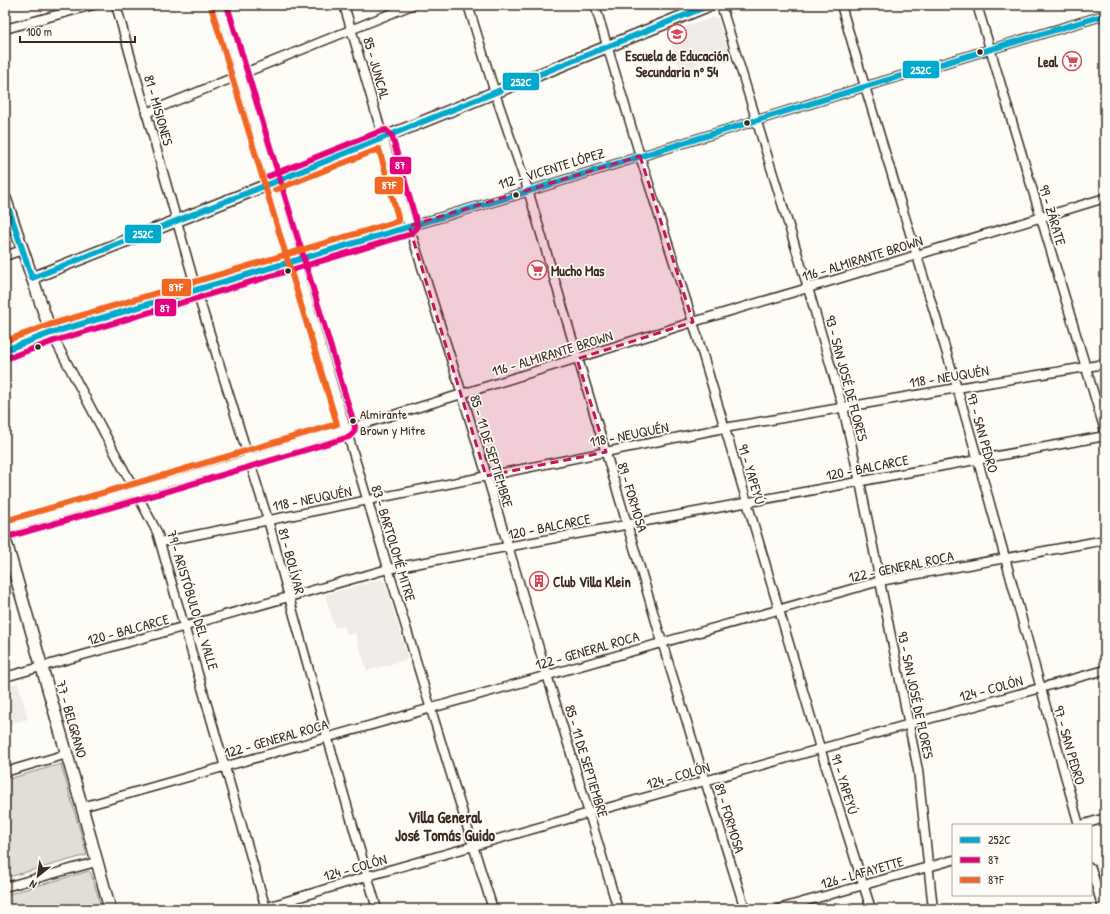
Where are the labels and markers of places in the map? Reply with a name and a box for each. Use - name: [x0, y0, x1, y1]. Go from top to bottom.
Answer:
- school or university icon: Escuela de Educación Secundaria nº 54: [666, 23, 688, 45]
- place label: Escuela de Educación Secundaria nº 54: [625, 46, 729, 81]
- unlabelled marker: [975, 47, 985, 57]
- supermarket icon: Leal: [1061, 50, 1083, 72]
- place label: Leal: [1038, 52, 1058, 71]
- unlabelled marker: [742, 118, 752, 128]
- unlabelled marker: [511, 190, 521, 200]
- supermarket icon: Mucho Mas: [526, 259, 548, 281]
- place label: Mucho Mas: [551, 261, 605, 280]
- unlabelled marker: [283, 266, 293, 276]
- unlabelled marker: [33, 342, 43, 352]
- place label: Almirante Brown y Mitre: [360, 405, 426, 439]
- marker: Almirante Brown y Mitre: [348, 416, 358, 426]
- building icon: Club Villa Klein: [528, 570, 550, 592]
- place label: Club Villa Klein: [553, 572, 631, 591]

